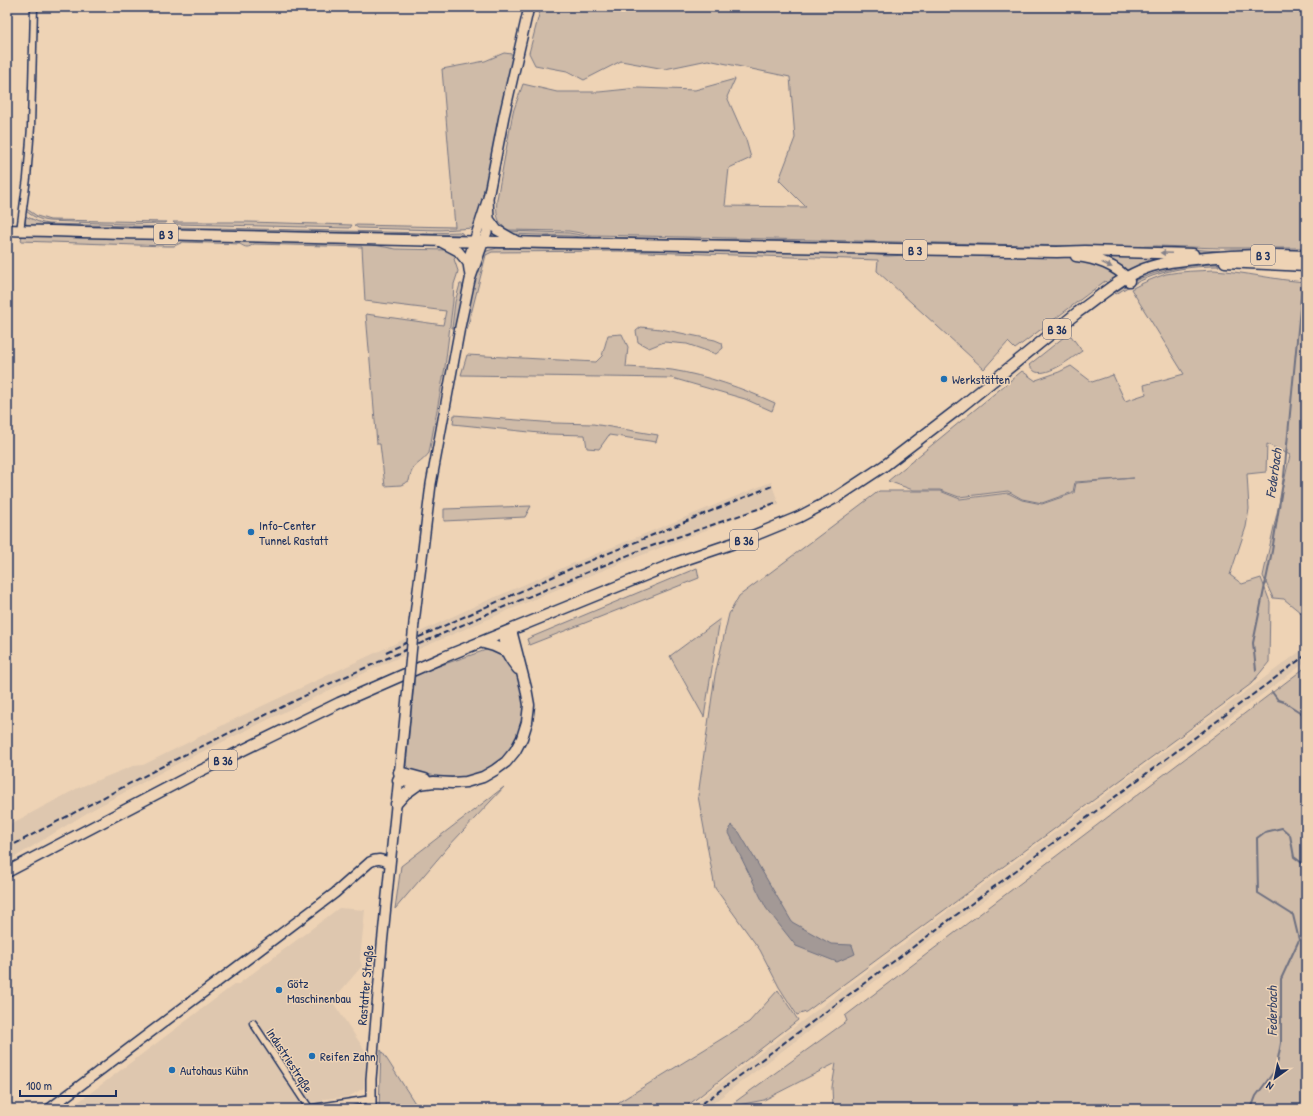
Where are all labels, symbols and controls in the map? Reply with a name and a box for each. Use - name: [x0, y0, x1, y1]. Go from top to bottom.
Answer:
- road number: B 3: [154, 224, 178, 244]
- road number: B 3: [903, 240, 927, 260]
- road number: B 3: [1251, 245, 1275, 265]
- one-way arrow: [1160, 250, 1172, 257]
- one-way arrow: [1101, 262, 1112, 268]
- road number: B 36: [1043, 319, 1071, 339]
- place label: Werkstätten: [952, 370, 1010, 388]
- marker: Werkstätten: [939, 374, 949, 384]
- water label: Federbach: [1260, 446, 1286, 499]
- place label: Info-Center Tunnel Rastatt: [259, 516, 329, 549]
- marker: Info-Center Tunnel Rastatt: [246, 527, 256, 537]
- road number: B 36: [730, 530, 758, 550]
- road number: B 36: [209, 750, 237, 770]
- street label: Rastatter Straße: [353, 944, 377, 1026]
- place label: Götz Maschinenbau: [287, 974, 351, 1007]
- marker: Götz Maschinenbau: [274, 985, 284, 995]
- water label: Federbach: [1262, 985, 1281, 1036]
- street label: Industriestraße: [262, 1024, 318, 1096]
- place label: Reifen Zahn: [320, 1047, 376, 1065]
- marker: Reifen Zahn: [307, 1051, 317, 1061]
- north arrow: [1255, 1058, 1295, 1098]
- place label: Autohaus Kühn: [180, 1061, 248, 1079]
- marker: Autohaus Kühn: [167, 1065, 177, 1075]
- scale bar: [20, 1072, 116, 1098]
- text: 100 m: [26, 1077, 52, 1094]
- text: N: [1263, 1079, 1276, 1094]

